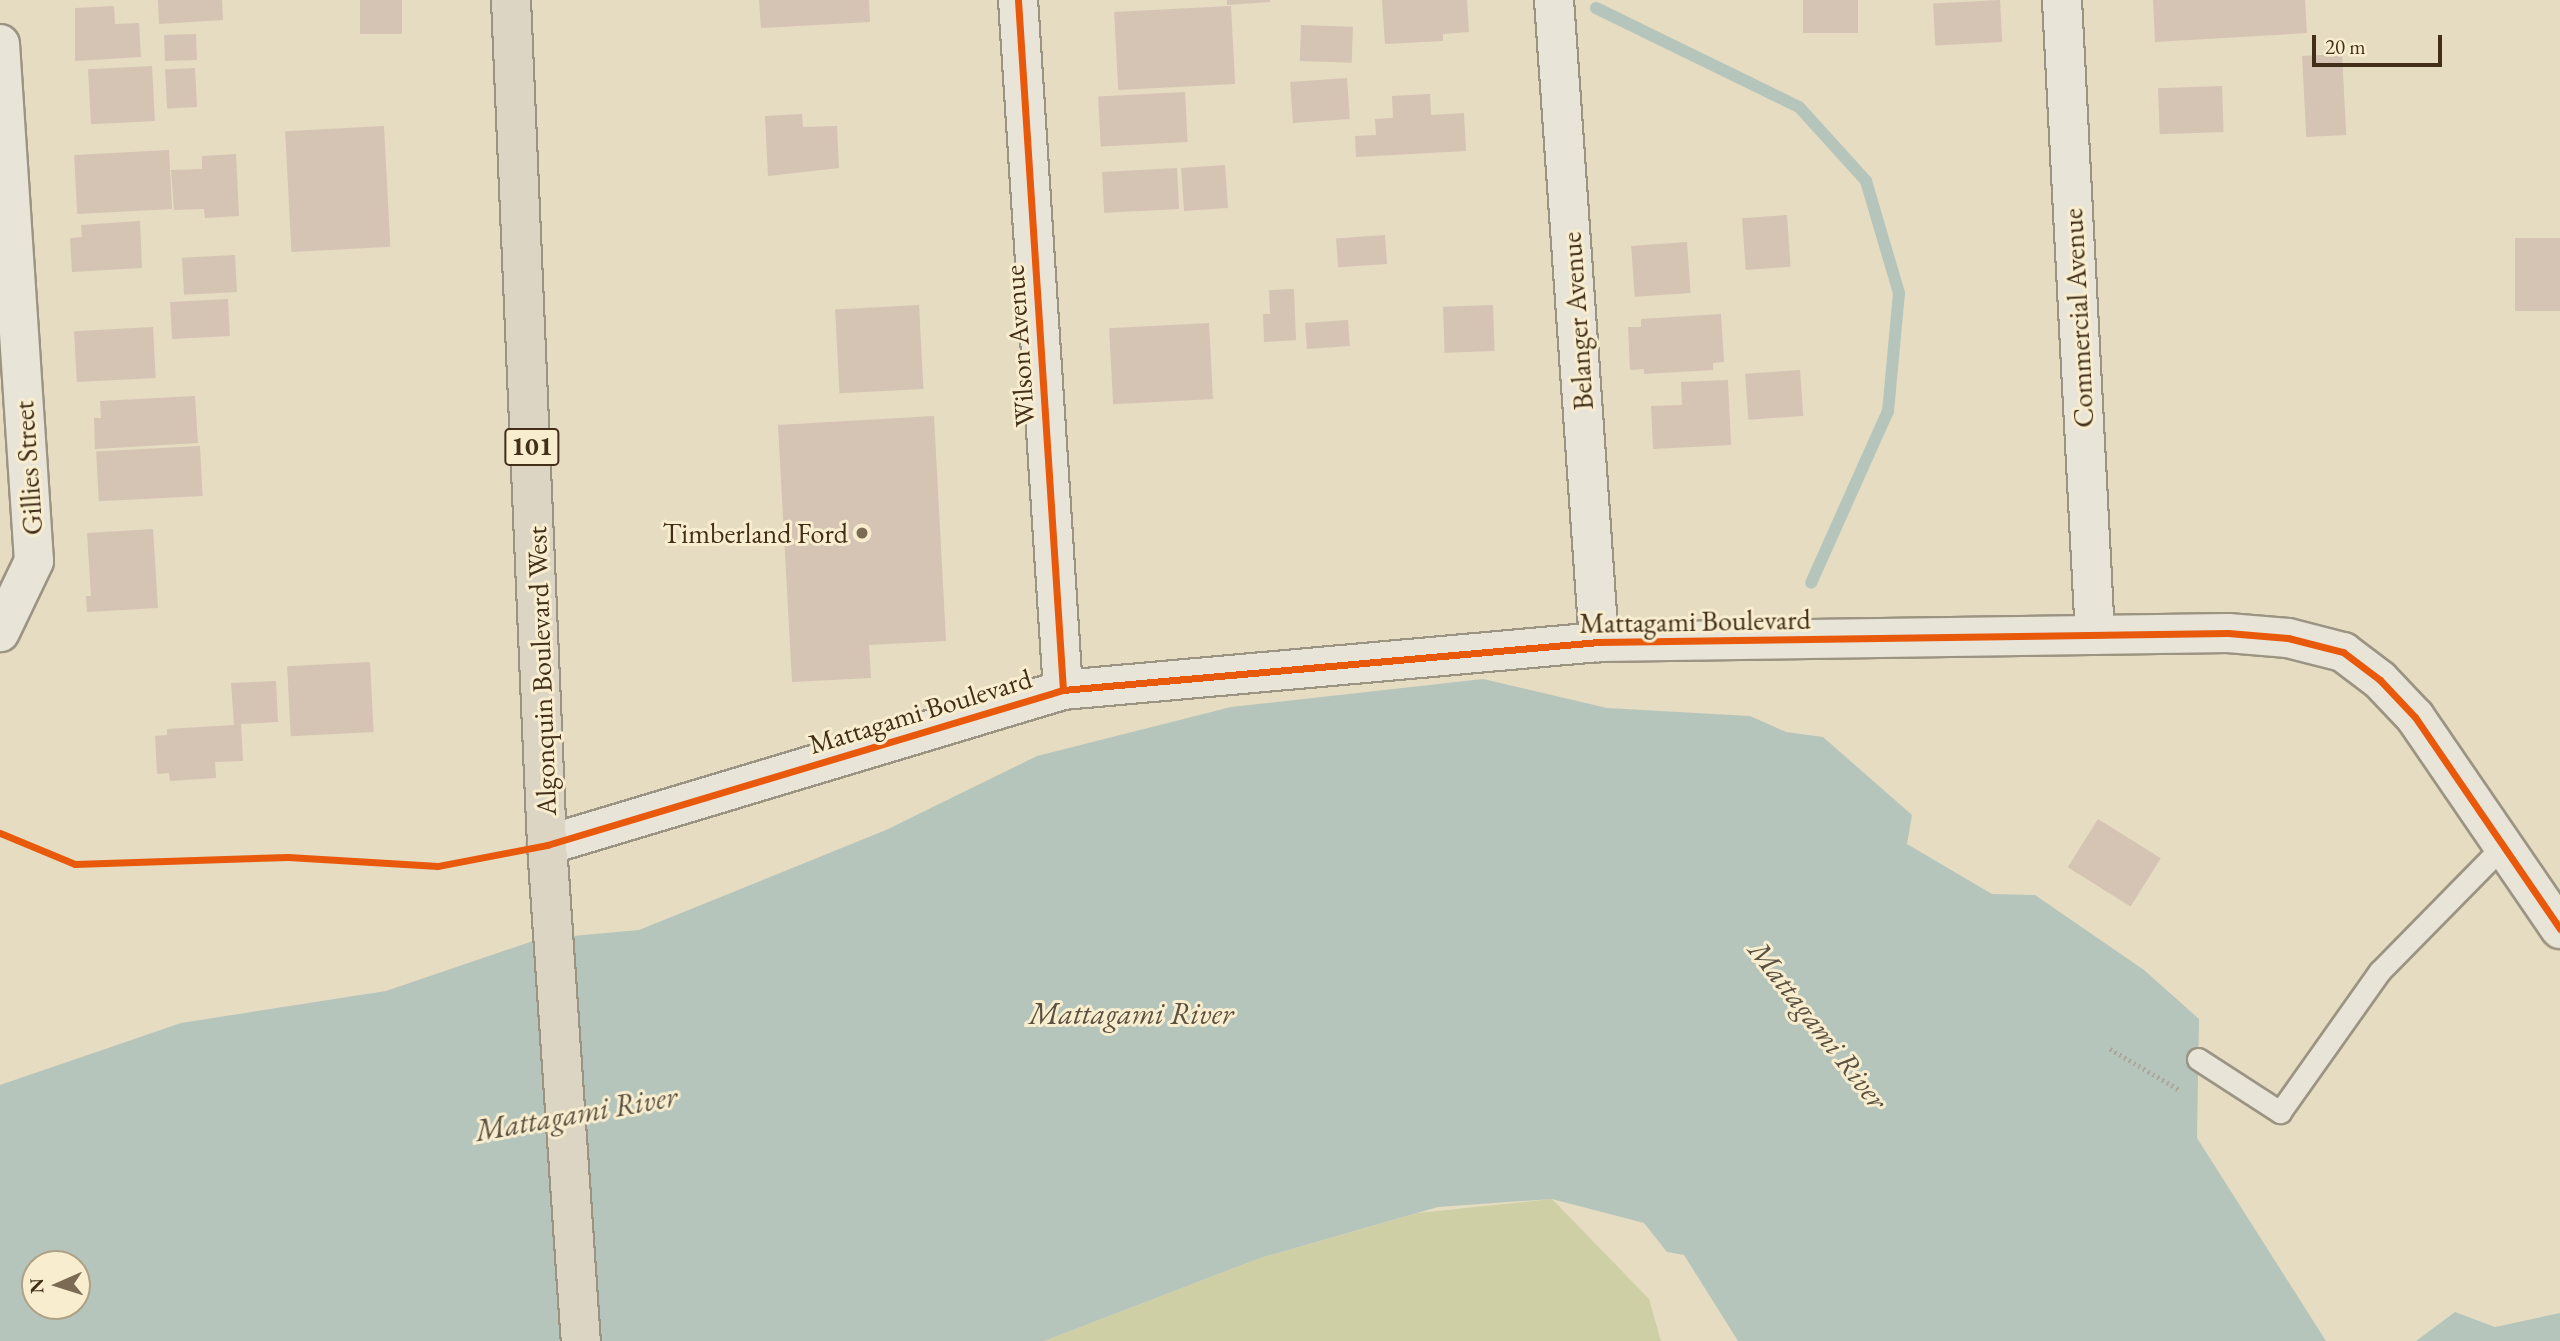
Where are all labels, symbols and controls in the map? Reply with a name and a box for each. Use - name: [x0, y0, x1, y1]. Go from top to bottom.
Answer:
- scale bar: [2315, 21, 2444, 65]
- text: 20 m: [2325, 33, 2366, 60]
- street label: Commercial Avenue: [2055, 207, 2101, 429]
- street label: Belanger Avenue: [1554, 231, 1600, 411]
- street label: Wilson Avenue: [997, 264, 1041, 428]
- street label: Gillies Street: [7, 400, 49, 536]
- road number: 101: [504, 424, 560, 470]
- place label: Timberland Ford: [663, 516, 848, 550]
- marker: Timberland Ford: [854, 525, 870, 541]
- street label: Algonquin Boulevard West: [519, 526, 563, 816]
- street label: Mattagami Boulevard: [1579, 602, 1811, 640]
- street label: Mattagami Boulevard: [804, 661, 1036, 761]
- water label: Mattagami River: [1741, 933, 1895, 1117]
- water label: Mattagami River: [1029, 996, 1233, 1032]
- water label: Mattagami River: [472, 1079, 680, 1149]
- north arrow: [21, 1250, 91, 1320]
- text: N: [24, 1278, 49, 1294]

